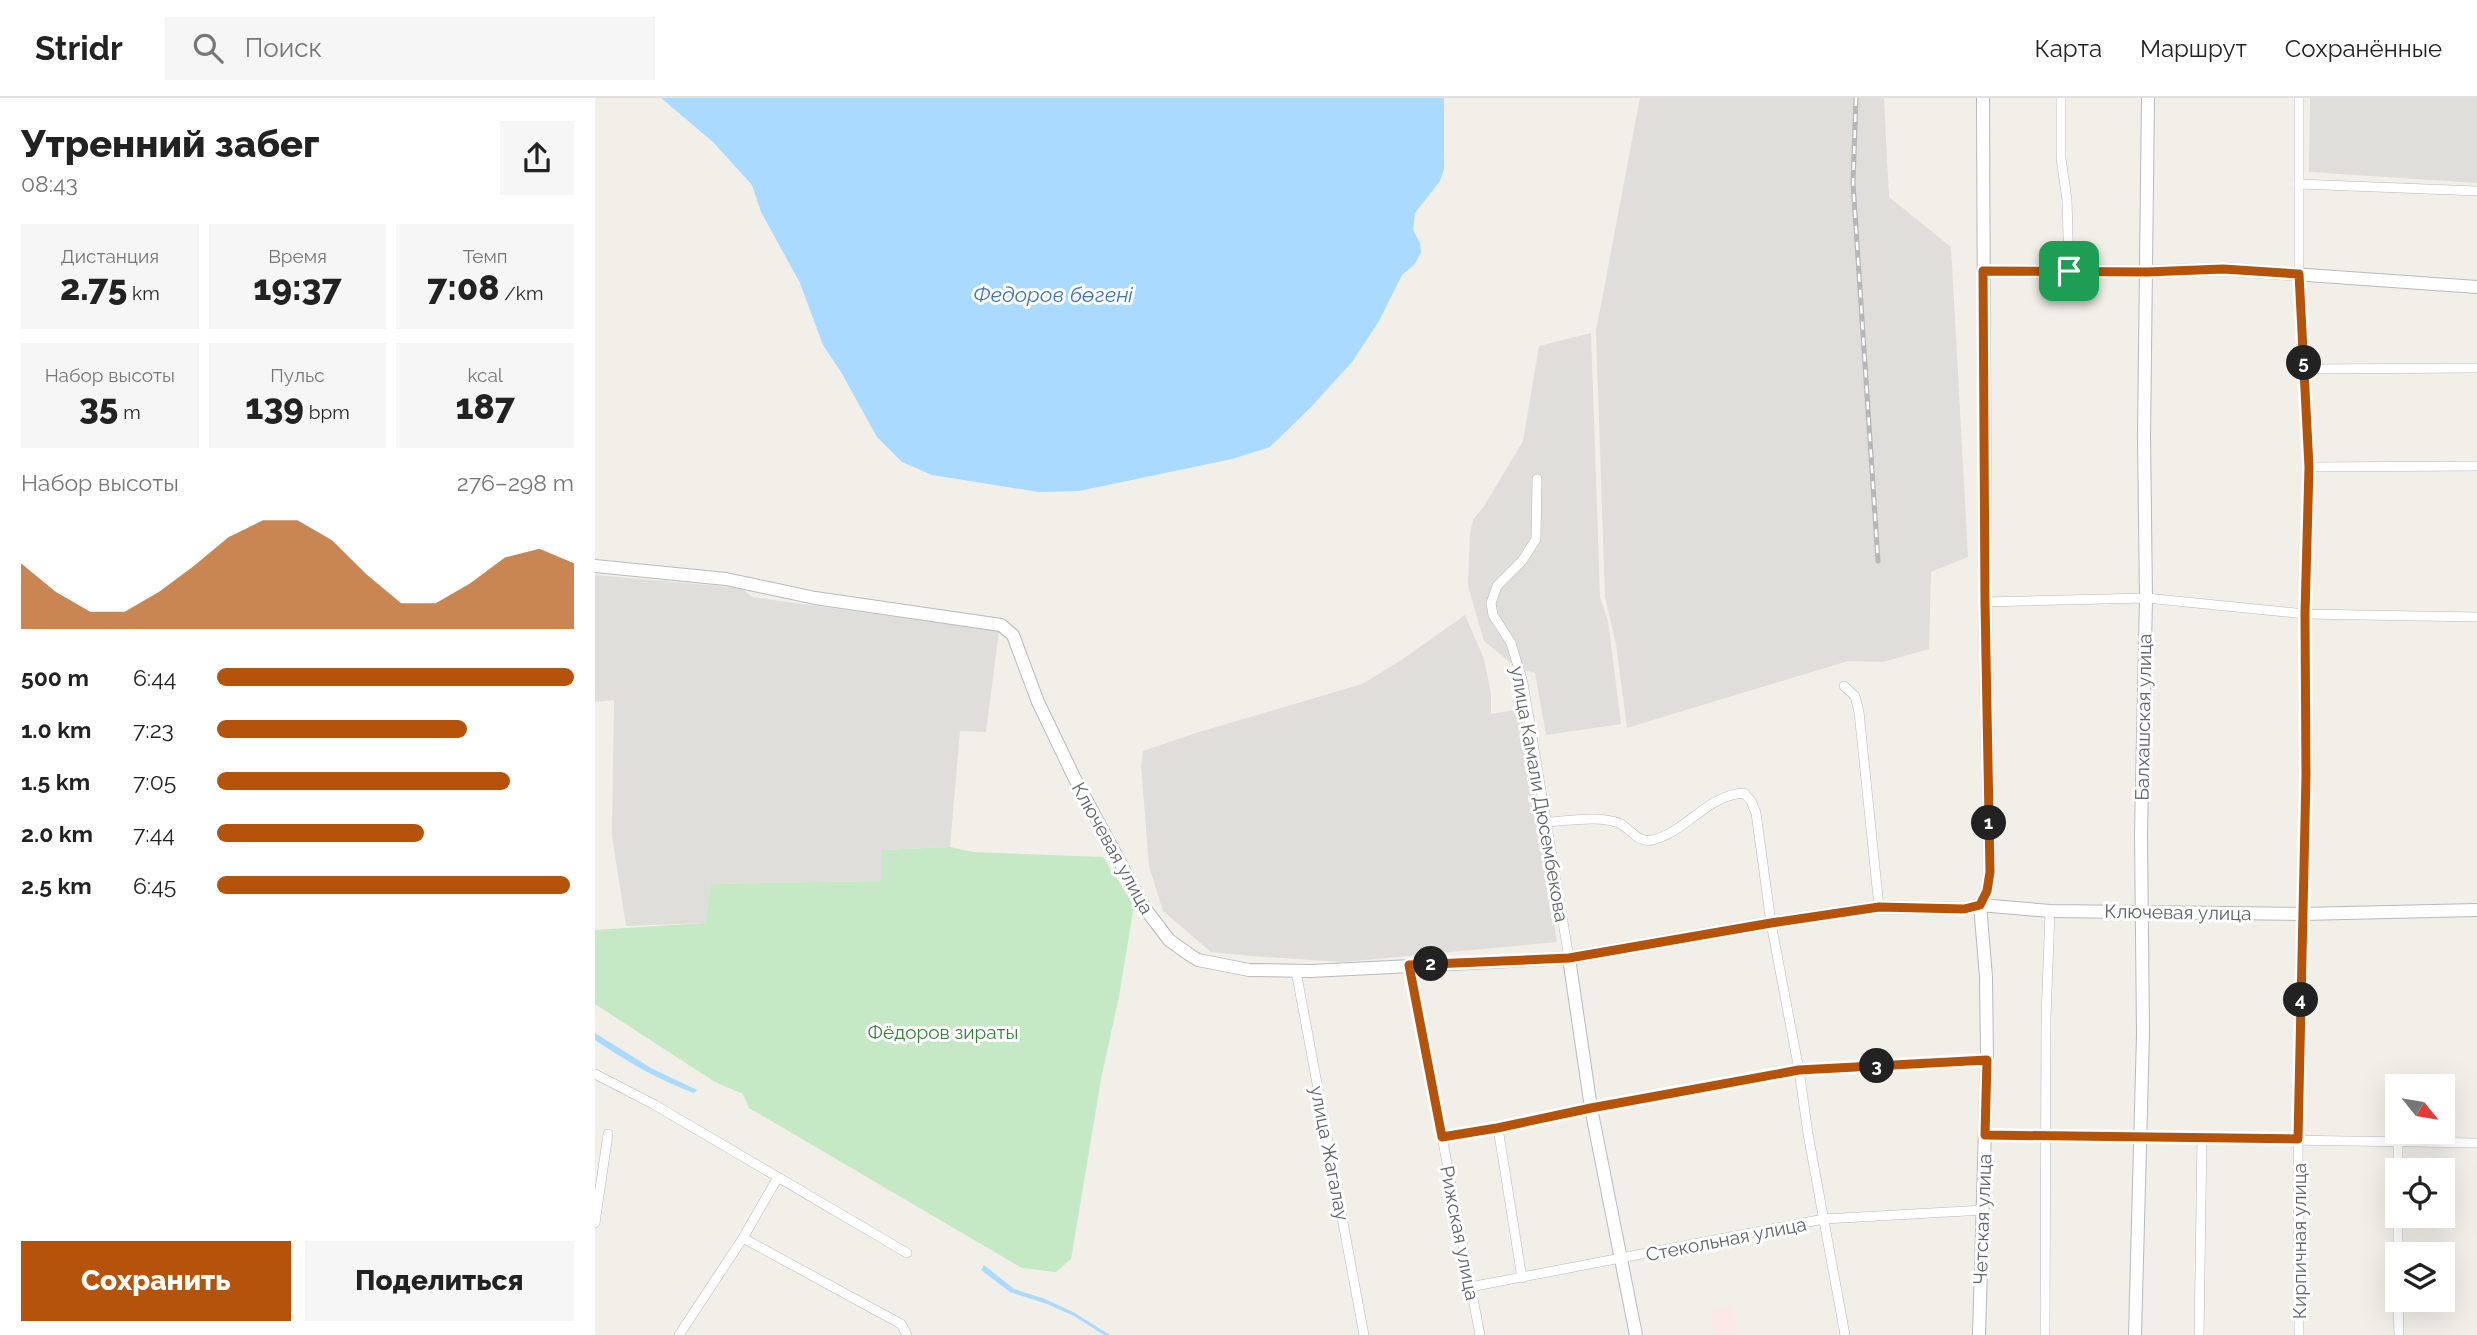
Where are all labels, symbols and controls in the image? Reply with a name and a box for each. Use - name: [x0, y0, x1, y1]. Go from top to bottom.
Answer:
- search box: [165, 17, 655, 80]
- text: Stridr: [35, 29, 123, 68]
- icon: search: [189, 29, 227, 67]
- text: Поиск: [245, 33, 322, 63]
- text: Карта: [2034, 34, 2102, 63]
- text: Маршрут: [2140, 34, 2247, 63]
- text: Сохранённые: [2285, 34, 2442, 63]
- text: Утренний забег: [21, 121, 319, 166]
- button: share: [500, 121, 574, 195]
- text: 08:43: [21, 170, 78, 197]
- pin: [2039, 241, 2099, 301]
- text: Дистанция: [61, 245, 159, 267]
- text: Время: [268, 245, 327, 267]
- text: Темп: [463, 245, 508, 267]
- icon: arrive: [2050, 252, 2088, 290]
- text: 2.75: [60, 267, 127, 308]
- text: 19:37: [253, 267, 342, 308]
- text: 7:08: [427, 267, 499, 308]
- text: km: [127, 282, 160, 304]
- text: /km: [499, 282, 543, 304]
- water label: Федоров бөгені: [973, 282, 1133, 307]
- pin: 5: [2287, 345, 2321, 380]
- text: 5: [2298, 351, 2309, 373]
- text: Набор высоты: [45, 364, 175, 386]
- text: Пульс: [270, 364, 325, 386]
- text: kcal: [467, 364, 503, 386]
- text: 35: [79, 386, 118, 427]
- text: 139: [245, 386, 304, 427]
- text: 187: [455, 386, 515, 427]
- text: m: [118, 401, 141, 423]
- text: bpm: [304, 401, 350, 423]
- text: Набор высоты: [21, 469, 179, 496]
- text: 276–298 m: [457, 469, 574, 496]
- street label: Балхашская улица: [2131, 633, 2155, 801]
- text: 500 m: [21, 664, 89, 691]
- text: 6:44: [133, 664, 176, 691]
- street label: улица Камали Дюсембекова: [1507, 664, 1573, 924]
- text: 1.0 km: [21, 716, 91, 743]
- text: 7:23: [133, 716, 174, 743]
- text: 1.5 km: [21, 768, 90, 795]
- text: 7:05: [133, 768, 176, 795]
- street label: Ключевая улица: [1068, 778, 1158, 918]
- pin: 1: [1971, 806, 2007, 840]
- text: 1: [1984, 811, 1993, 833]
- text: 2.0 km: [21, 820, 93, 847]
- text: 7:44: [133, 820, 175, 847]
- text: 2.5 km: [21, 872, 92, 899]
- text: 6:45: [133, 872, 176, 899]
- street label: Ключевая улица: [2104, 900, 2252, 924]
- pin: 2: [1413, 946, 1449, 982]
- text: 2: [1425, 952, 1436, 974]
- pin: 4: [2283, 982, 2319, 1018]
- text: 4: [2295, 988, 2306, 1010]
- park label: Фёдоров зираты: [868, 1021, 1018, 1043]
- pin: 3: [1859, 1048, 1895, 1084]
- text: 3: [1871, 1054, 1882, 1076]
- north arrow: [2385, 1074, 2455, 1144]
- map controls: [2385, 1074, 2455, 1312]
- street label: улица Жагалау: [1306, 1084, 1354, 1222]
- street label: Четская улица: [1969, 1153, 1995, 1285]
- button: locate: [2385, 1158, 2455, 1228]
- street label: Кирпичная улица: [2288, 1163, 2310, 1319]
- street label: Рижская улица: [1436, 1164, 1484, 1302]
- street label: Стекольная улица: [1644, 1213, 1808, 1265]
- button: Сохранить: [21, 1241, 291, 1321]
- button: Поделиться: [305, 1241, 574, 1321]
- button: layers: [2385, 1242, 2455, 1312]

